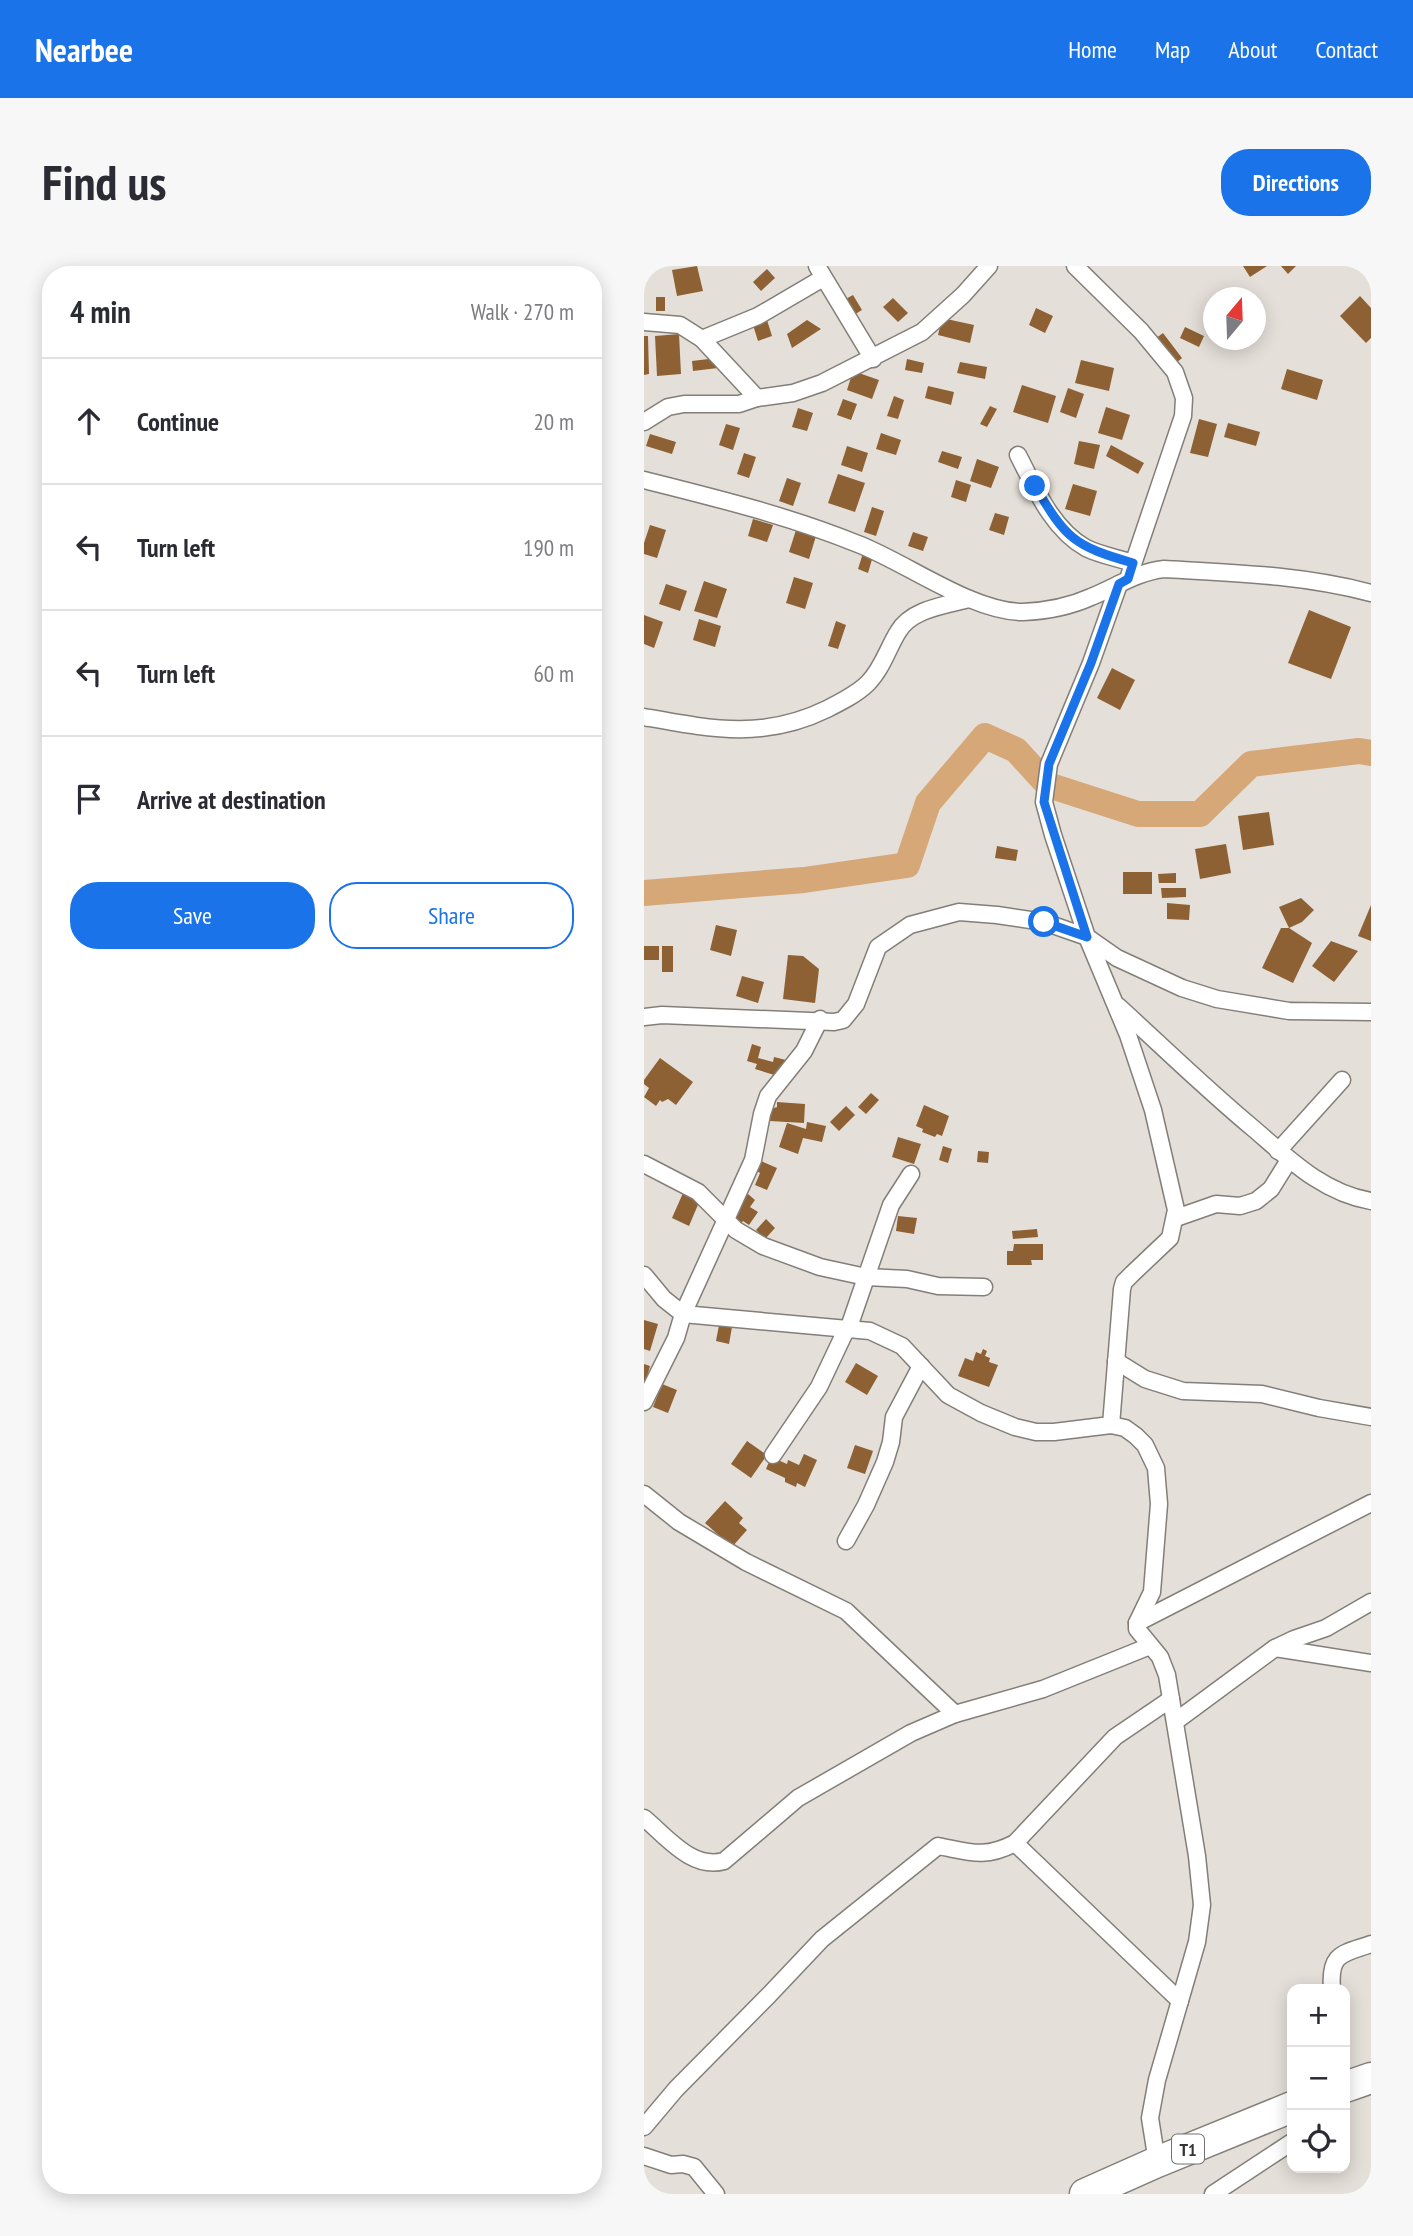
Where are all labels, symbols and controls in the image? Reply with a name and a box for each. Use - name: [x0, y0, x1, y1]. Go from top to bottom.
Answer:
- text: Nearbee: [35, 28, 133, 71]
- text: Home: [1068, 34, 1117, 65]
- text: Map: [1155, 34, 1190, 65]
- text: About: [1228, 34, 1277, 65]
- text: Contact: [1315, 34, 1378, 65]
- button: Directions: [1221, 149, 1371, 216]
- text: Find us: [42, 150, 166, 214]
- north arrow: [1203, 287, 1266, 350]
- text: 4 min: [70, 292, 131, 331]
- text: Walk · 270 m: [471, 297, 574, 326]
- icon: ahead: [70, 402, 108, 440]
- text: Continue: [137, 405, 219, 438]
- text: 20 m: [533, 407, 574, 436]
- route end: [1019, 470, 1050, 501]
- icon: left: [70, 528, 108, 566]
- text: Turn left: [137, 531, 215, 564]
- text: 190 m: [523, 533, 574, 562]
- icon: left: [70, 654, 108, 692]
- text: Turn left: [137, 657, 215, 690]
- text: 60 m: [533, 659, 574, 688]
- icon: arrive: [70, 780, 108, 818]
- text: Arrive at destination: [137, 783, 326, 816]
- button: Save: [70, 882, 315, 949]
- button: Share: [329, 882, 574, 949]
- route start: [1028, 906, 1059, 937]
- map controls: [1287, 1984, 1350, 2173]
- button: +: [1287, 1984, 1350, 2047]
- button: −: [1287, 2047, 1350, 2110]
- button: locate: [1287, 2110, 1350, 2173]
- road number: T1: [1172, 2134, 1204, 2164]

